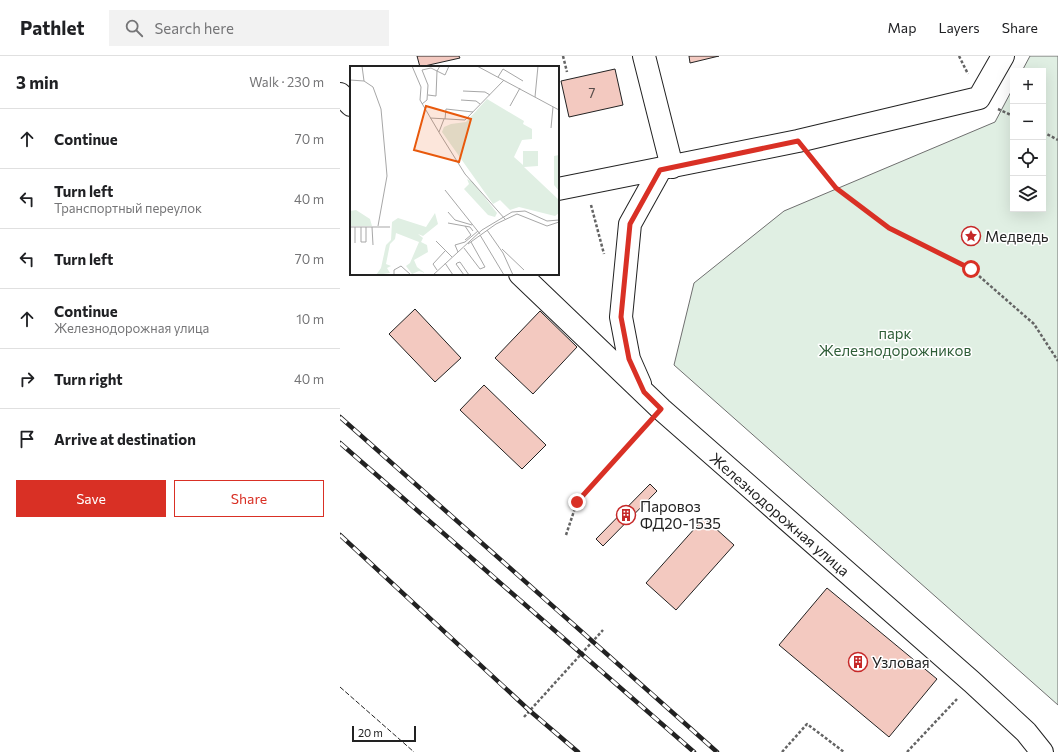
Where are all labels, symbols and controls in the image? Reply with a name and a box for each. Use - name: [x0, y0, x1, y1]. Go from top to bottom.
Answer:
- search box: [109, 10, 389, 46]
- text: Pathlet: [20, 16, 85, 39]
- icon: search: [123, 17, 145, 39]
- text: Search here: [155, 19, 234, 37]
- text: Map: [888, 19, 916, 36]
- text: Layers: [938, 19, 980, 36]
- text: Share: [1002, 19, 1038, 36]
- inset map: [350, 66, 559, 275]
- map controls: [1010, 68, 1046, 212]
- button: +: [1010, 68, 1046, 104]
- text: 3 min: [16, 72, 59, 93]
- text: Walk · 230 m: [249, 74, 324, 90]
- house number: 7: [589, 85, 596, 101]
- button: −: [1010, 104, 1046, 140]
- icon: ahead: [16, 128, 38, 150]
- text: Continue: [54, 130, 118, 148]
- text: 70 m: [295, 131, 324, 147]
- button: locate: [1010, 140, 1046, 176]
- button: layers: [1010, 176, 1046, 212]
- text: Turn left: [54, 182, 113, 200]
- icon: left: [16, 188, 38, 210]
- text: 40 m: [294, 191, 324, 207]
- text: Транспортный переулок: [54, 200, 202, 216]
- place icon: Медведь: [960, 225, 982, 247]
- place label: Медведь: [985, 227, 1049, 245]
- icon: left: [16, 248, 38, 270]
- text: Turn left: [54, 250, 113, 268]
- text: 70 m: [295, 251, 324, 267]
- route start: [962, 260, 980, 278]
- text: Continue: [54, 302, 118, 320]
- icon: ahead: [16, 308, 38, 330]
- text: 10 m: [296, 311, 324, 327]
- text: Железнодорожная улица: [54, 320, 209, 336]
- park label: парк Железнодорожников: [819, 324, 971, 359]
- icon: right: [16, 368, 38, 390]
- text: Turn right: [54, 370, 123, 388]
- text: 40 m: [294, 371, 324, 387]
- icon: arrive: [16, 428, 38, 450]
- text: Arrive at destination: [54, 430, 196, 448]
- street label: Железнодорожная улица: [706, 448, 854, 580]
- button: Save: [16, 480, 166, 517]
- button: Share: [174, 480, 324, 517]
- route end: [568, 493, 586, 511]
- place label: Паровоз ФД20-1535: [640, 497, 721, 532]
- building icon: Паровоз ФД20-1535: [615, 504, 637, 526]
- building icon: Узловая: [847, 651, 869, 673]
- place label: Узловая: [872, 653, 930, 671]
- scale bar: [352, 724, 416, 743]
- text: 20 m: [358, 726, 383, 739]

